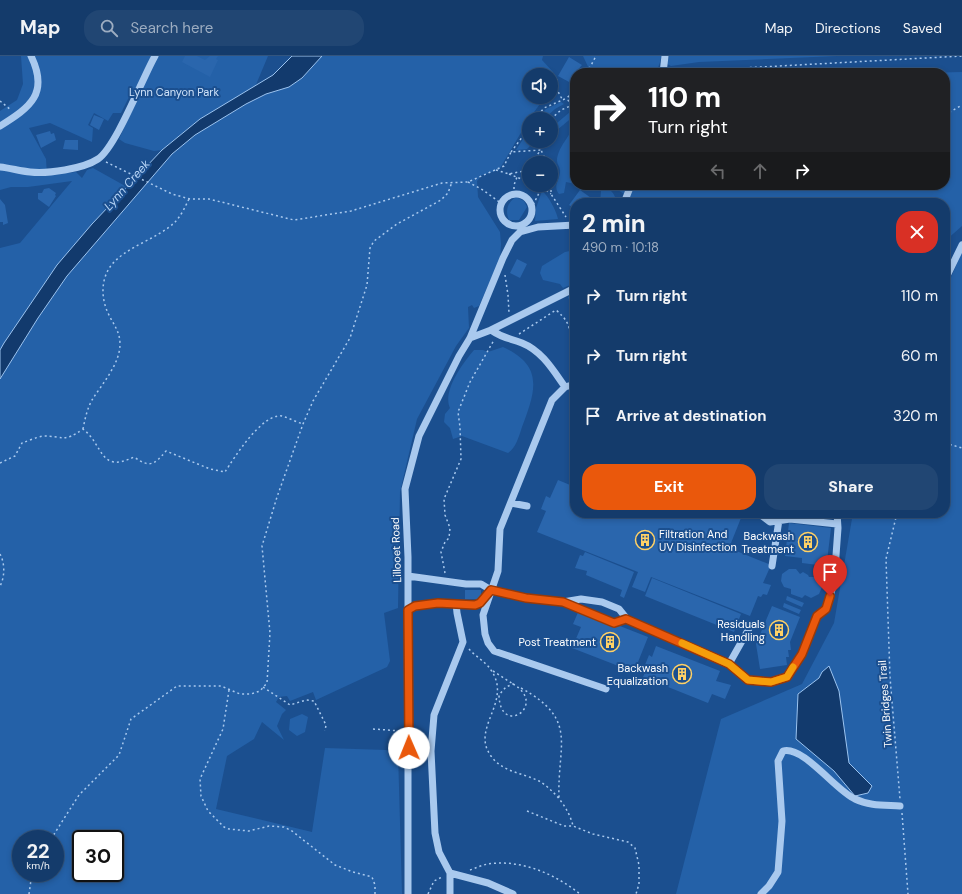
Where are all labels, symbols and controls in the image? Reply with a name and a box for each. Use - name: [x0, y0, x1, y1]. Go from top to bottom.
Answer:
- search box: [84, 10, 364, 46]
- text: Map: [20, 15, 60, 40]
- icon: search: [98, 17, 120, 39]
- text: Search here: [130, 18, 213, 38]
- text: Map: [765, 19, 793, 37]
- text: Directions: [815, 19, 881, 37]
- text: Saved: [903, 19, 942, 37]
- map controls: [522, 68, 558, 192]
- button: sound: [522, 68, 558, 104]
- text: 110 m: [648, 79, 721, 116]
- icon: right: [582, 84, 634, 136]
- park label: Lynn Canyon Park: [129, 85, 219, 99]
- button: +: [522, 112, 558, 148]
- text: Turn right: [648, 115, 728, 139]
- water label: Lynn Creek: [101, 156, 154, 214]
- button: −: [522, 156, 558, 192]
- icon: left: [707, 160, 729, 182]
- icon: ahead: [749, 160, 771, 182]
- icon: right: [791, 160, 813, 182]
- text: 2 min: [582, 208, 646, 239]
- button: close: [896, 211, 938, 253]
- text: 490 m · 10:18: [582, 239, 659, 256]
- icon: right: [582, 285, 604, 307]
- text: Turn right: [616, 286, 687, 306]
- text: 110 m: [901, 286, 938, 306]
- icon: right: [582, 345, 604, 367]
- text: Turn right: [616, 346, 687, 366]
- text: 60 m: [901, 346, 938, 366]
- icon: arrive: [582, 405, 604, 427]
- text: Arrive at destination: [616, 406, 767, 426]
- text: 320 m: [893, 406, 938, 426]
- button: Exit: [582, 464, 756, 510]
- button: Share: [764, 464, 938, 510]
- street label: Lillooet Road: [388, 517, 404, 583]
- place label: Filtration And UV Disinfection: [659, 527, 737, 554]
- building icon: Filtration And UV Disinfection: [634, 529, 656, 551]
- place label: Backwash Treatment: [742, 529, 794, 556]
- building icon: Backwash Treatment: [797, 531, 819, 553]
- pin: [813, 555, 847, 596]
- icon: arrive: [819, 561, 841, 583]
- place label: Residuals Handling: [717, 617, 765, 644]
- building icon: Residuals Handling: [768, 619, 790, 641]
- building icon: Post Treatment: [599, 631, 621, 653]
- place label: Post Treatment: [518, 635, 596, 649]
- street label: Twin Bridges Trail: [875, 660, 895, 748]
- place label: Backwash Equalization: [607, 661, 668, 688]
- building icon: Backwash Equalization: [671, 663, 693, 685]
- position arrow: [388, 727, 430, 769]
- speed limit sign: 30: [72, 830, 124, 882]
- text: 22: [26, 838, 50, 864]
- text: km/h: [26, 859, 50, 872]

